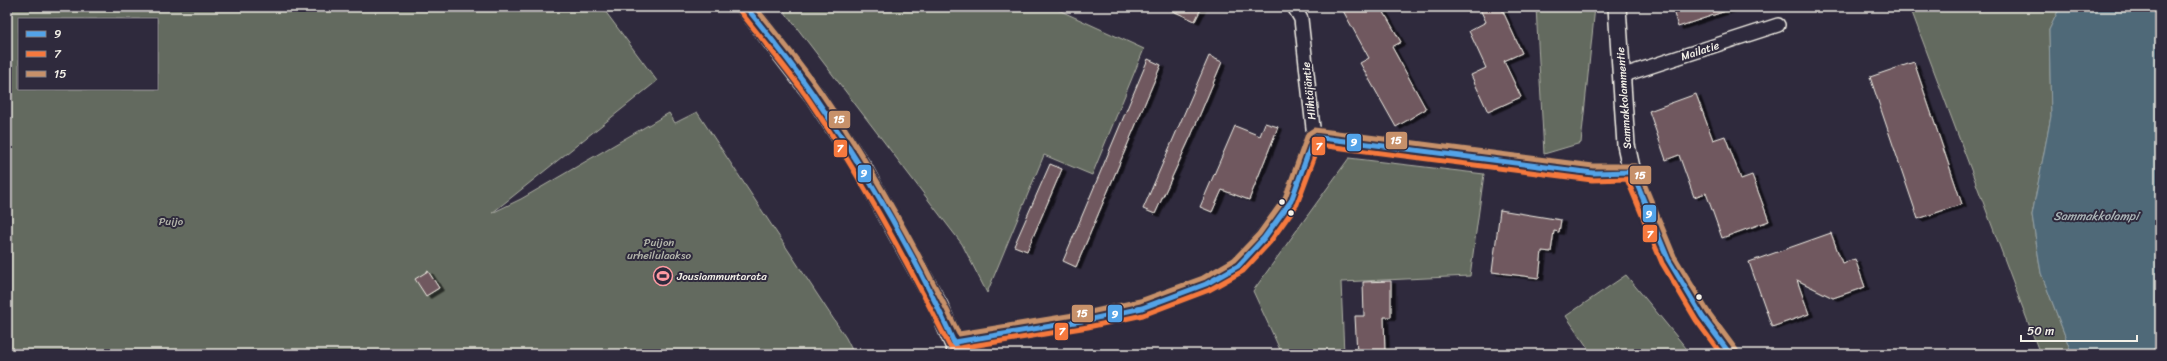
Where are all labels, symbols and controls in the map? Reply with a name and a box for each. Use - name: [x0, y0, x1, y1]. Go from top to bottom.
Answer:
- legend: [18, 18, 158, 90]
- text: 9: [54, 23, 61, 45]
- street label: Mailatie: [1678, 36, 1722, 66]
- text: 7: [54, 43, 62, 65]
- street label: Sammakkolammentie: [1611, 46, 1637, 150]
- street label: Hiihtäjäntie: [1296, 61, 1321, 121]
- text: 15: [54, 63, 66, 85]
- line badge: 15: [828, 110, 851, 129]
- text: 15: [833, 110, 845, 129]
- line badge: 15: [1385, 131, 1408, 150]
- text: 15: [1390, 131, 1402, 150]
- line badge: 9: [1346, 133, 1362, 152]
- text: 9: [1351, 133, 1358, 152]
- line badge: 7: [1311, 136, 1326, 156]
- text: 7: [1316, 137, 1324, 156]
- line badge: 7: [833, 139, 848, 158]
- text: 7: [837, 139, 845, 158]
- line badge: 9: [857, 164, 872, 183]
- text: 9: [861, 164, 868, 183]
- line badge: 15: [1629, 165, 1652, 185]
- text: 15: [1634, 166, 1646, 185]
- unlabelled marker: [1277, 197, 1287, 207]
- line badge: 9: [1642, 204, 1657, 223]
- text: 9: [1646, 205, 1653, 224]
- water label: Sammakkolampi: [2053, 205, 2141, 227]
- unlabelled marker: [1286, 208, 1296, 218]
- park label: Puijo: [159, 212, 184, 231]
- line badge: 7: [1642, 224, 1658, 243]
- text: 7: [1647, 225, 1655, 244]
- park label: Puijon urheilulaakso: [627, 233, 691, 265]
- sports icon: Jousiammuntarata: [652, 265, 674, 287]
- place label: Jousiammuntarata: [676, 267, 767, 286]
- unlabelled marker: [1694, 292, 1704, 302]
- line badge: 15: [1071, 304, 1094, 323]
- text: 15: [1076, 304, 1088, 323]
- line badge: 9: [1107, 304, 1123, 323]
- text: 9: [1112, 305, 1119, 324]
- scale bar: [2021, 317, 2137, 343]
- text: 50 m: [2027, 320, 2054, 342]
- line badge: 7: [1054, 322, 1069, 341]
- text: 7: [1059, 322, 1067, 341]

